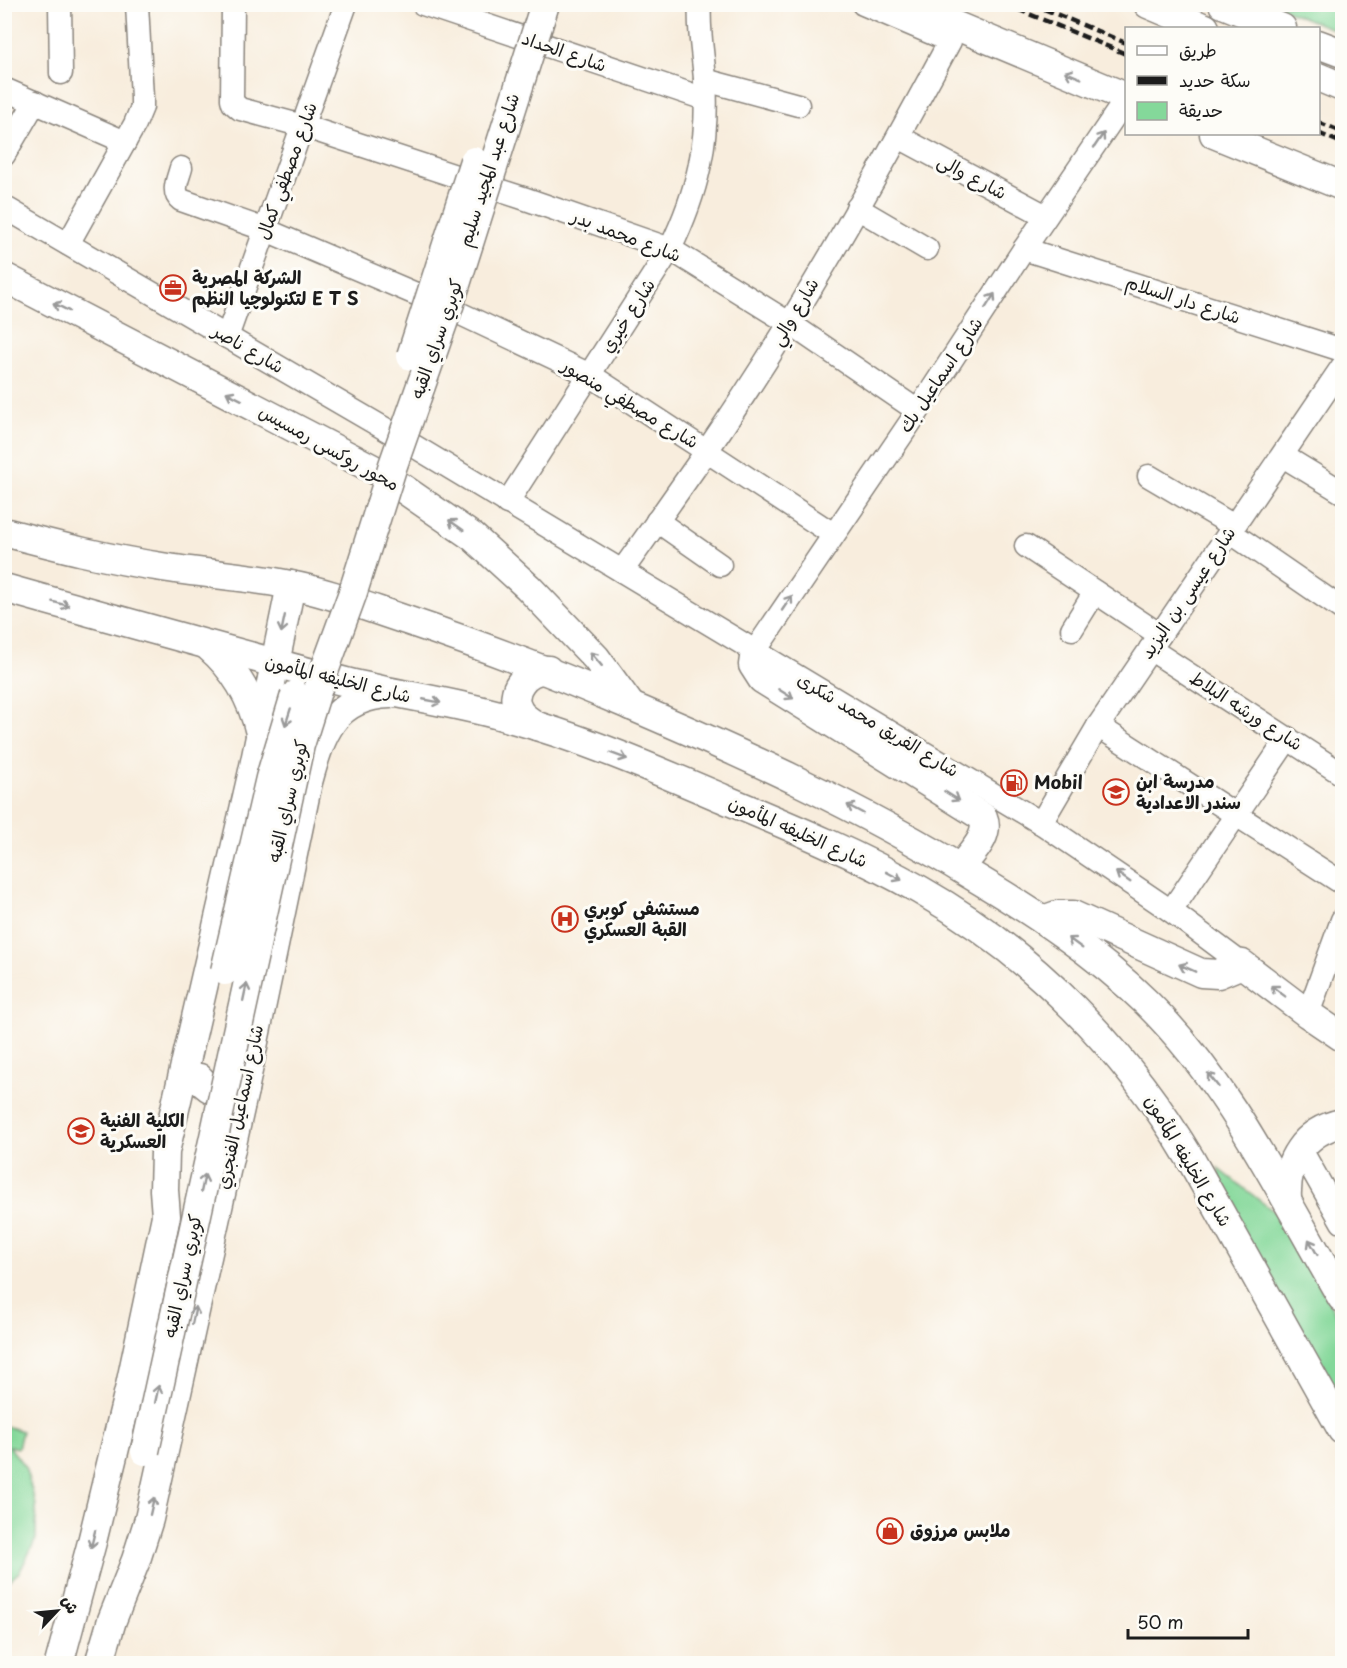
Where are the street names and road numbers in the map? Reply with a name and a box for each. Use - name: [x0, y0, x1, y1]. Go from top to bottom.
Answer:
- street label: شارع الحداد: [518, 23, 611, 78]
- street label: شارع عبد المجيد سليم: [450, 89, 527, 250]
- street label: شارع مصطفي كمال: [248, 98, 327, 244]
- street label: شارع والى: [933, 146, 1012, 205]
- street label: شارع محمد بدر: [566, 201, 685, 268]
- street label: شارع دار السلام: [1122, 267, 1244, 332]
- street label: شارع والي: [763, 272, 828, 352]
- street label: شارع خيري: [593, 273, 662, 358]
- street label: كوبري سراي القبه: [402, 274, 470, 403]
- street label: شارع اسماعيل بك: [891, 311, 988, 437]
- street label: شارع ناصر: [206, 315, 290, 379]
- street label: شارع مصطفي منصور: [553, 350, 705, 458]
- street label: محور روكسى رمسيس: [254, 397, 405, 497]
- street label: شارع عيسى بن اليزيد: [1132, 521, 1241, 664]
- street label: شارع الخليفه المأمون: [263, 646, 414, 709]
- street label: شارع ورشه البلاط: [1185, 663, 1309, 756]
- street label: شارع الفريق محمد شكرى: [793, 665, 965, 783]
- street label: كوبري سراي القبه: [259, 736, 315, 865]
- street label: شارع الخليفه المأمون: [725, 788, 872, 873]
- street label: شارع اسماعيل الفنجري: [208, 1022, 270, 1192]
- street label: شارع الخليفه المأمون: [1139, 1089, 1239, 1231]
- street label: كوبري سراي القبه: [155, 1211, 209, 1340]

